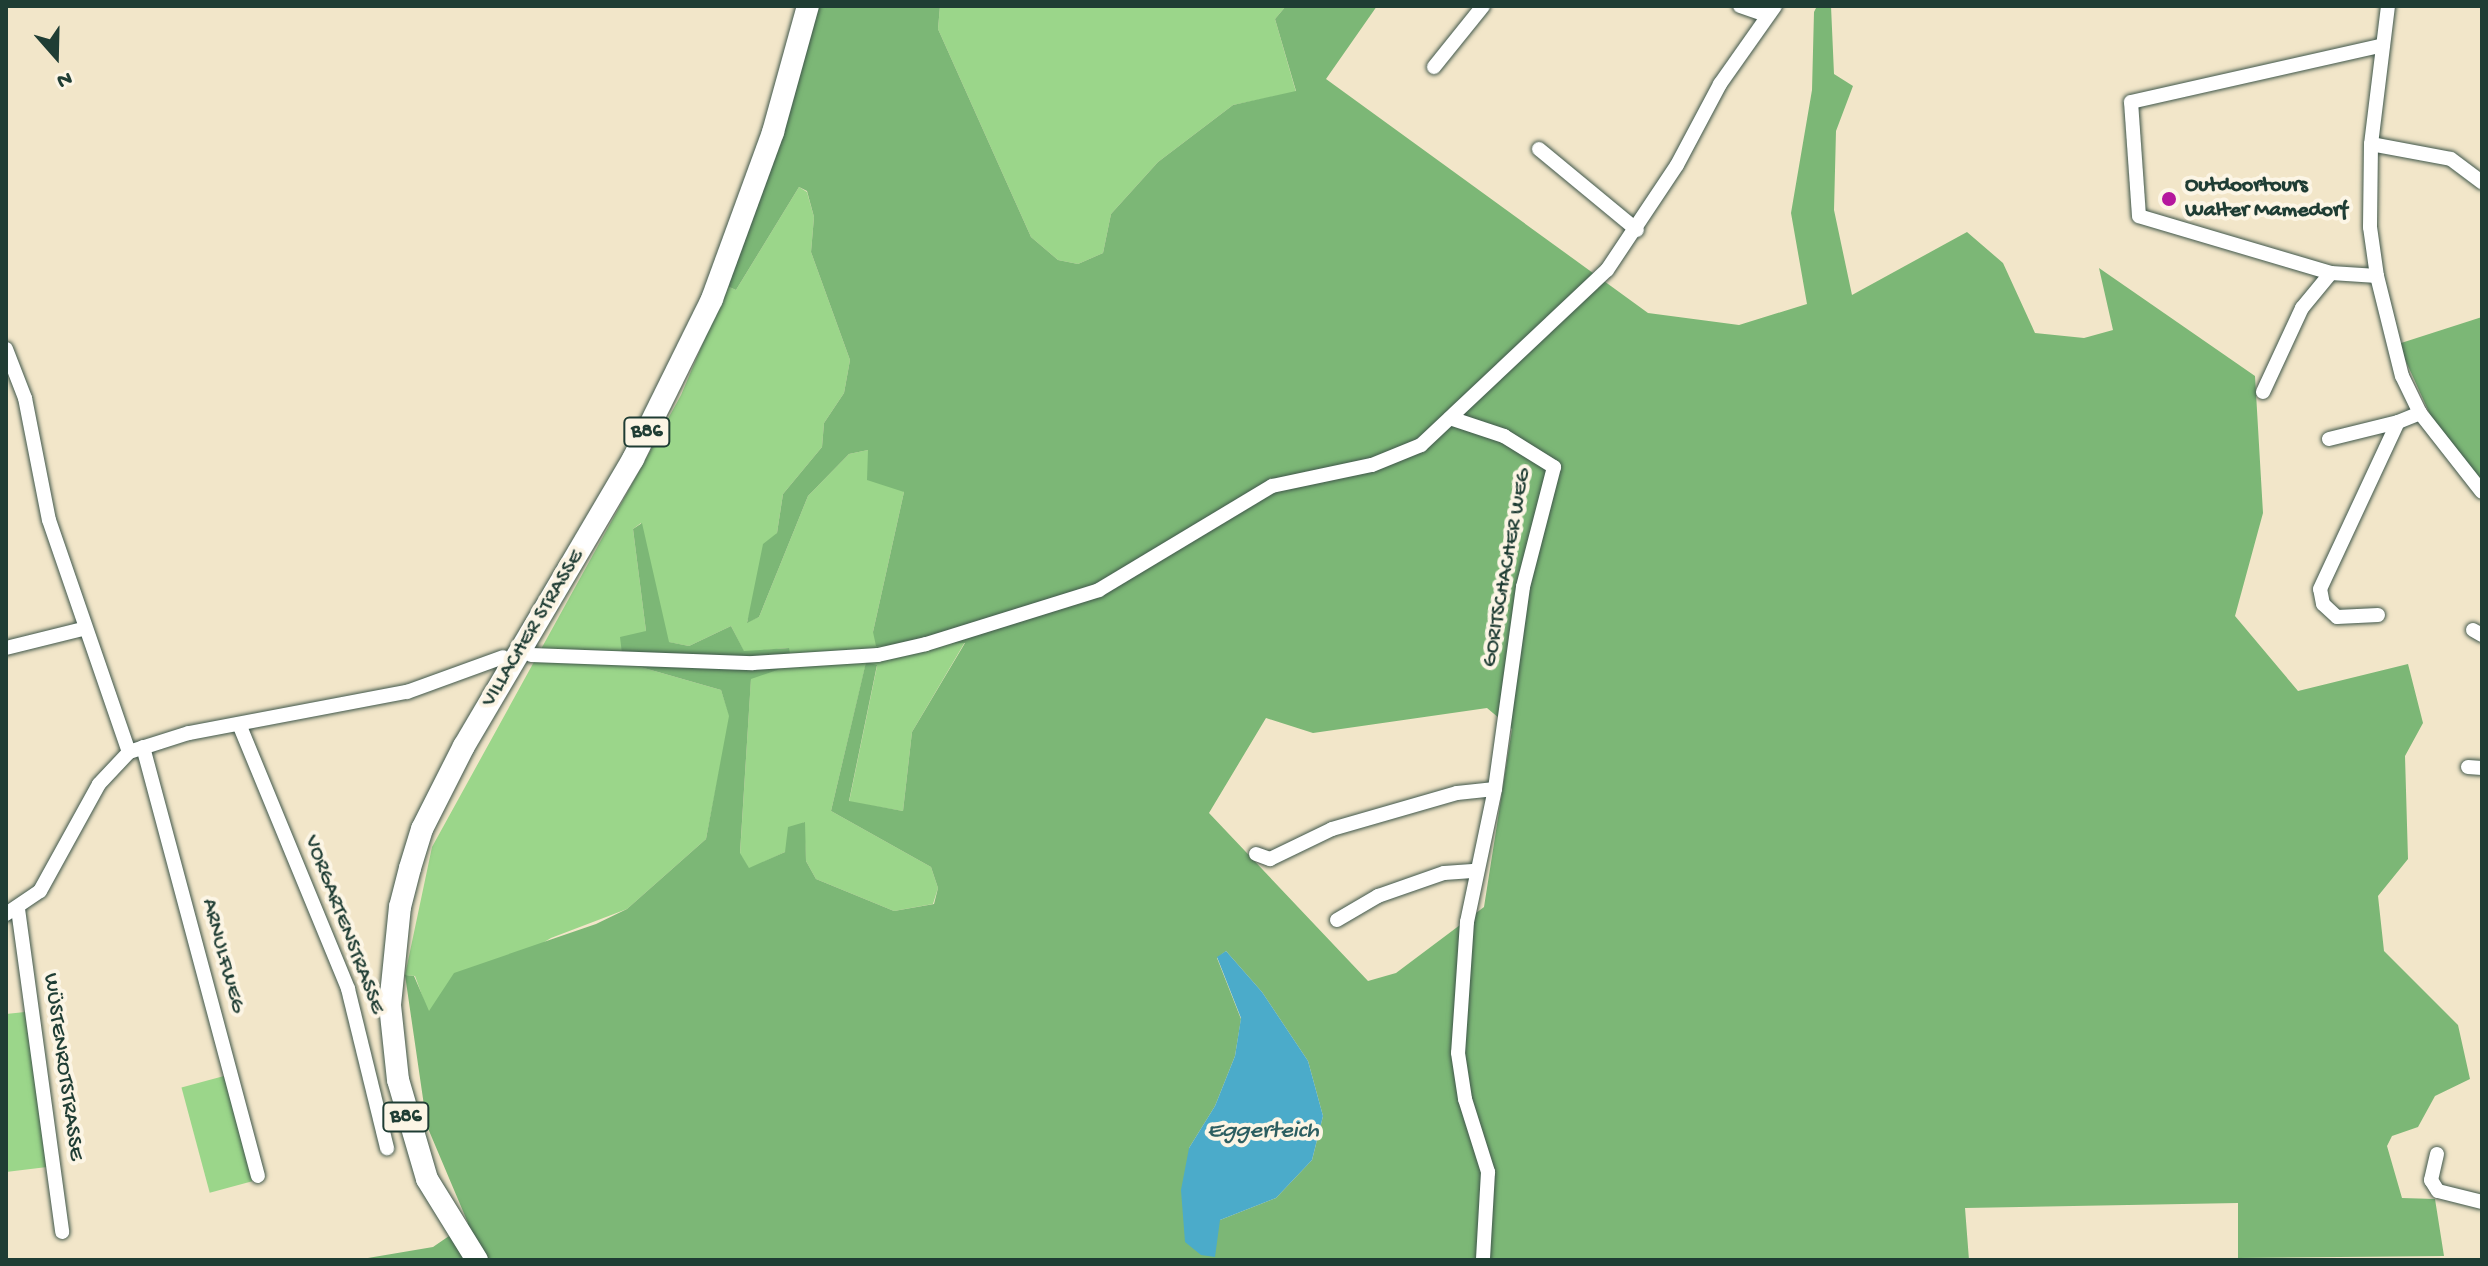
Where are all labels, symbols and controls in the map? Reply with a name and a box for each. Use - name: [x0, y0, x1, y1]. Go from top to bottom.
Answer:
- north arrow: [16, 16, 96, 96]
- text: N: [53, 64, 75, 93]
- place label: Outdoortours Walter Mamedorf: [2185, 173, 2347, 224]
- marker: Outdoortours Walter Mamedorf: [2160, 190, 2178, 208]
- road number: B86: [623, 416, 671, 448]
- street label: GORITSCHACHER WEG: [1478, 467, 1538, 669]
- street label: VILLACHER STRASSE: [477, 546, 591, 712]
- street label: VORGARTENSTRASSE: [297, 832, 389, 1018]
- street label: ARNULFWEG: [194, 896, 250, 1016]
- street label: WÜSTENROTSTRASSE: [36, 972, 88, 1162]
- road number: B86: [382, 1101, 430, 1133]
- water label: Eggerteich: [1207, 1118, 1319, 1146]

